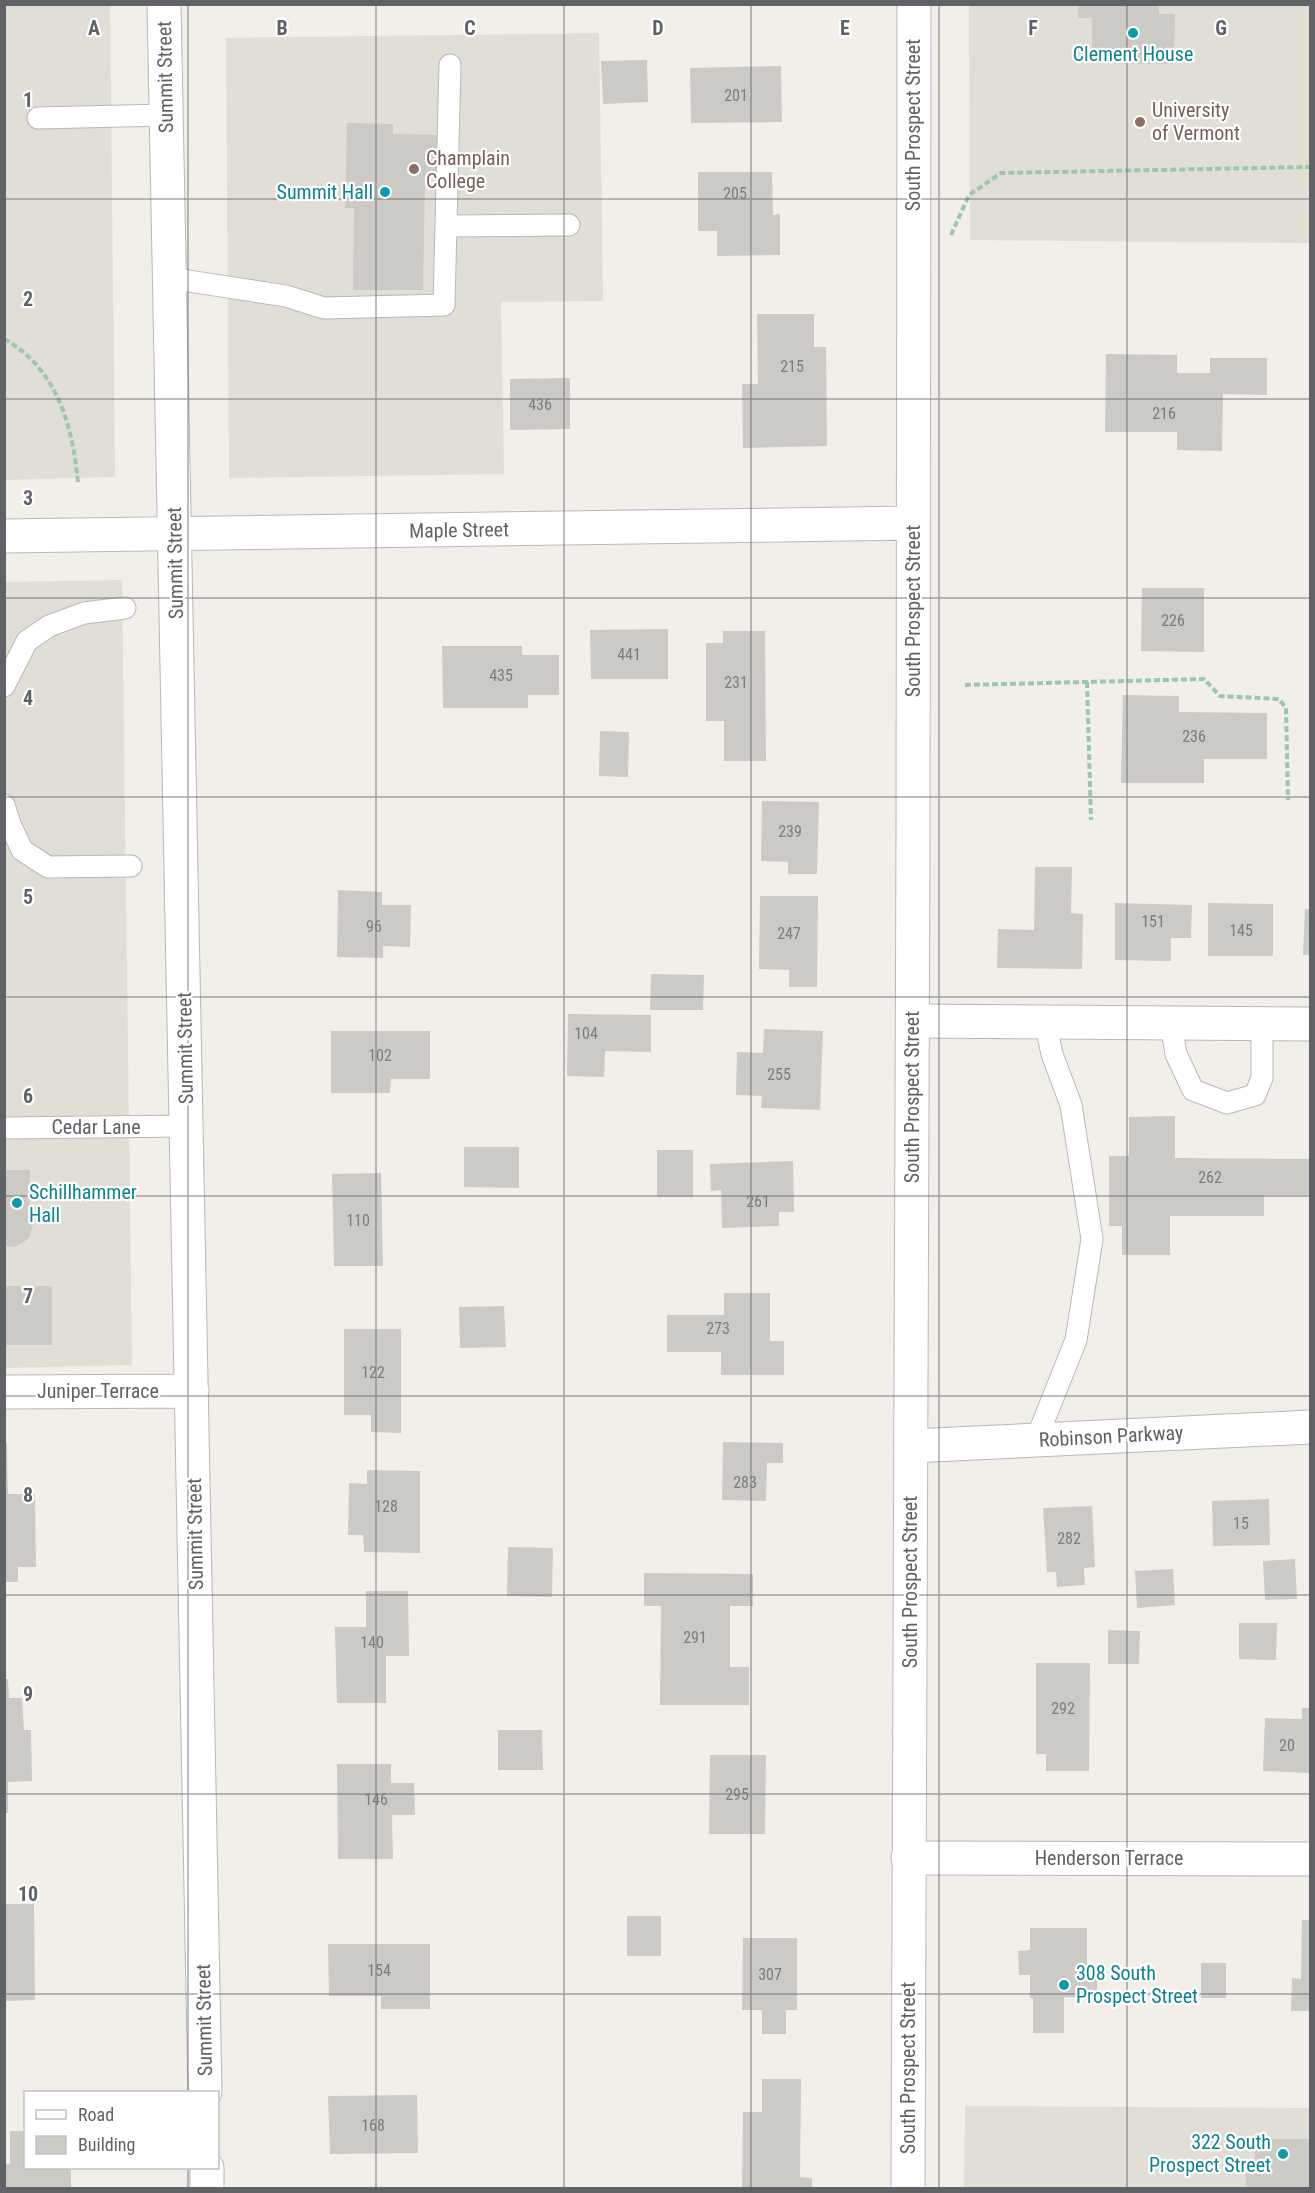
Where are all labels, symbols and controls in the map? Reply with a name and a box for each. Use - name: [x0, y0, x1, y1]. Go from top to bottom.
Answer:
- text: A: [88, 16, 100, 40]
- text: B: [276, 16, 288, 40]
- text: C: [464, 16, 476, 40]
- text: D: [652, 16, 664, 40]
- text: E: [840, 16, 850, 40]
- text: F: [1028, 16, 1038, 40]
- text: G: [1215, 16, 1227, 40]
- street label: Summit Street: [152, 21, 178, 133]
- marker: Clement House: [1126, 26, 1140, 40]
- street label: South Prospect Street: [901, 39, 925, 211]
- place label: Clement House: [1073, 42, 1193, 66]
- house number: 201: [724, 86, 748, 105]
- text: 1: [23, 88, 33, 112]
- place label: University of Vermont: [1152, 98, 1240, 145]
- marker: University of Vermont: [1133, 115, 1147, 129]
- place label: Champlain College: [426, 146, 510, 193]
- marker: Champlain College: [407, 162, 421, 176]
- place label: Summit Hall: [277, 180, 373, 204]
- house number: 205: [723, 184, 747, 203]
- marker: Summit Hall: [378, 185, 392, 199]
- text: 2: [23, 287, 33, 311]
- house number: 215: [780, 357, 804, 376]
- house number: 436: [528, 395, 552, 414]
- house number: 216: [1152, 404, 1176, 423]
- text: 3: [23, 486, 33, 510]
- street label: Summit Street: [162, 507, 188, 619]
- street label: Maple Street: [409, 517, 509, 543]
- street label: South Prospect Street: [901, 525, 925, 697]
- house number: 226: [1161, 611, 1185, 630]
- house number: 441: [617, 645, 641, 664]
- house number: 435: [489, 666, 513, 685]
- house number: 231: [724, 673, 748, 692]
- text: 4: [23, 686, 33, 710]
- house number: 236: [1182, 727, 1206, 746]
- house number: 239: [778, 822, 802, 841]
- text: 5: [23, 885, 33, 909]
- house number: 151: [1141, 912, 1165, 931]
- house number: 96: [366, 917, 382, 936]
- house number: 145: [1229, 921, 1253, 940]
- house number: 247: [777, 924, 801, 943]
- street label: Summit Street: [172, 992, 198, 1104]
- street label: South Prospect Street: [900, 1011, 924, 1183]
- house number: 104: [574, 1024, 598, 1043]
- house number: 102: [368, 1046, 392, 1065]
- house number: 255: [767, 1065, 791, 1084]
- text: 6: [23, 1084, 33, 1108]
- street label: Cedar Lane: [51, 1115, 141, 1139]
- house number: 262: [1198, 1168, 1222, 1187]
- place label: Schillhammer Hall: [29, 1180, 137, 1227]
- house number: 261: [746, 1192, 770, 1211]
- marker: Schillhammer Hall: [10, 1196, 24, 1210]
- house number: 110: [346, 1211, 370, 1230]
- text: 7: [23, 1284, 33, 1308]
- house number: 273: [706, 1319, 730, 1338]
- house number: 122: [361, 1363, 385, 1382]
- street label: Juniper Terrace: [37, 1379, 159, 1403]
- street label: Robinson Parkway: [1038, 1420, 1184, 1452]
- house number: 283: [733, 1473, 757, 1492]
- street label: Summit Street: [182, 1478, 208, 1590]
- text: 8: [23, 1483, 33, 1507]
- street label: South Prospect Street: [898, 1496, 922, 1668]
- house number: 128: [374, 1497, 398, 1516]
- house number: 15: [1233, 1514, 1249, 1533]
- house number: 282: [1057, 1529, 1081, 1548]
- house number: 291: [683, 1628, 707, 1647]
- house number: 140: [360, 1633, 384, 1652]
- text: 9: [23, 1682, 33, 1706]
- house number: 292: [1051, 1699, 1075, 1718]
- house number: 20: [1279, 1736, 1295, 1755]
- house number: 295: [725, 1785, 749, 1804]
- house number: 146: [364, 1790, 388, 1809]
- street label: Henderson Terrace: [1035, 1846, 1183, 1870]
- text: 10: [18, 1882, 38, 1906]
- house number: 154: [367, 1961, 391, 1980]
- place label: 308 South Prospect Street: [1076, 1961, 1198, 2008]
- street label: Summit Street: [191, 1964, 217, 2076]
- house number: 307: [758, 1965, 782, 1984]
- marker: 308 South Prospect Street: [1057, 1978, 1071, 1992]
- street label: South Prospect Street: [896, 1982, 920, 2154]
- legend: [24, 2091, 219, 2169]
- text: Road: [78, 2104, 114, 2125]
- house number: 168: [361, 2116, 385, 2135]
- place label: 322 South Prospect Street: [1149, 2130, 1271, 2177]
- text: Building: [78, 2134, 135, 2155]
- marker: 322 South Prospect Street: [1276, 2147, 1290, 2161]

